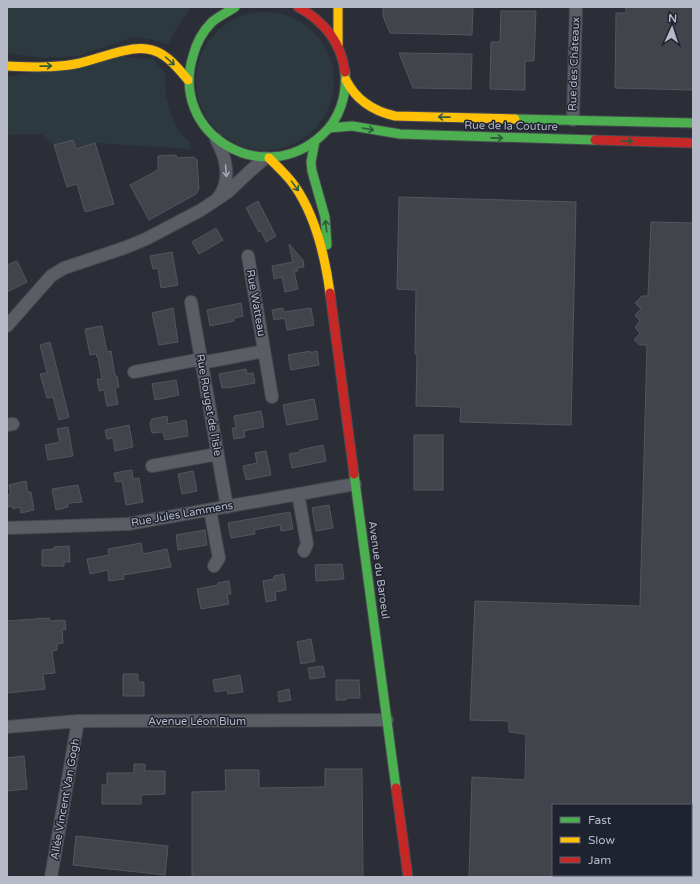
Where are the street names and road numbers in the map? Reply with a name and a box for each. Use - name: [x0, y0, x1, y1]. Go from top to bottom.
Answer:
- street label: Rue des Châteaux: [566, 17, 582, 111]
- street label: Rue de la Couture: [464, 119, 558, 133]
- street label: Rue Watteau: [244, 269, 268, 337]
- street label: Rue Rouget de l'Isle: [194, 353, 224, 457]
- street label: Rue Jules Lammens: [130, 499, 234, 529]
- street label: Avenue du Baroeul: [366, 520, 392, 620]
- street label: Avenue Léon Blum: [148, 715, 246, 728]
- street label: Allée Vincent Van Gogh: [48, 737, 82, 861]

